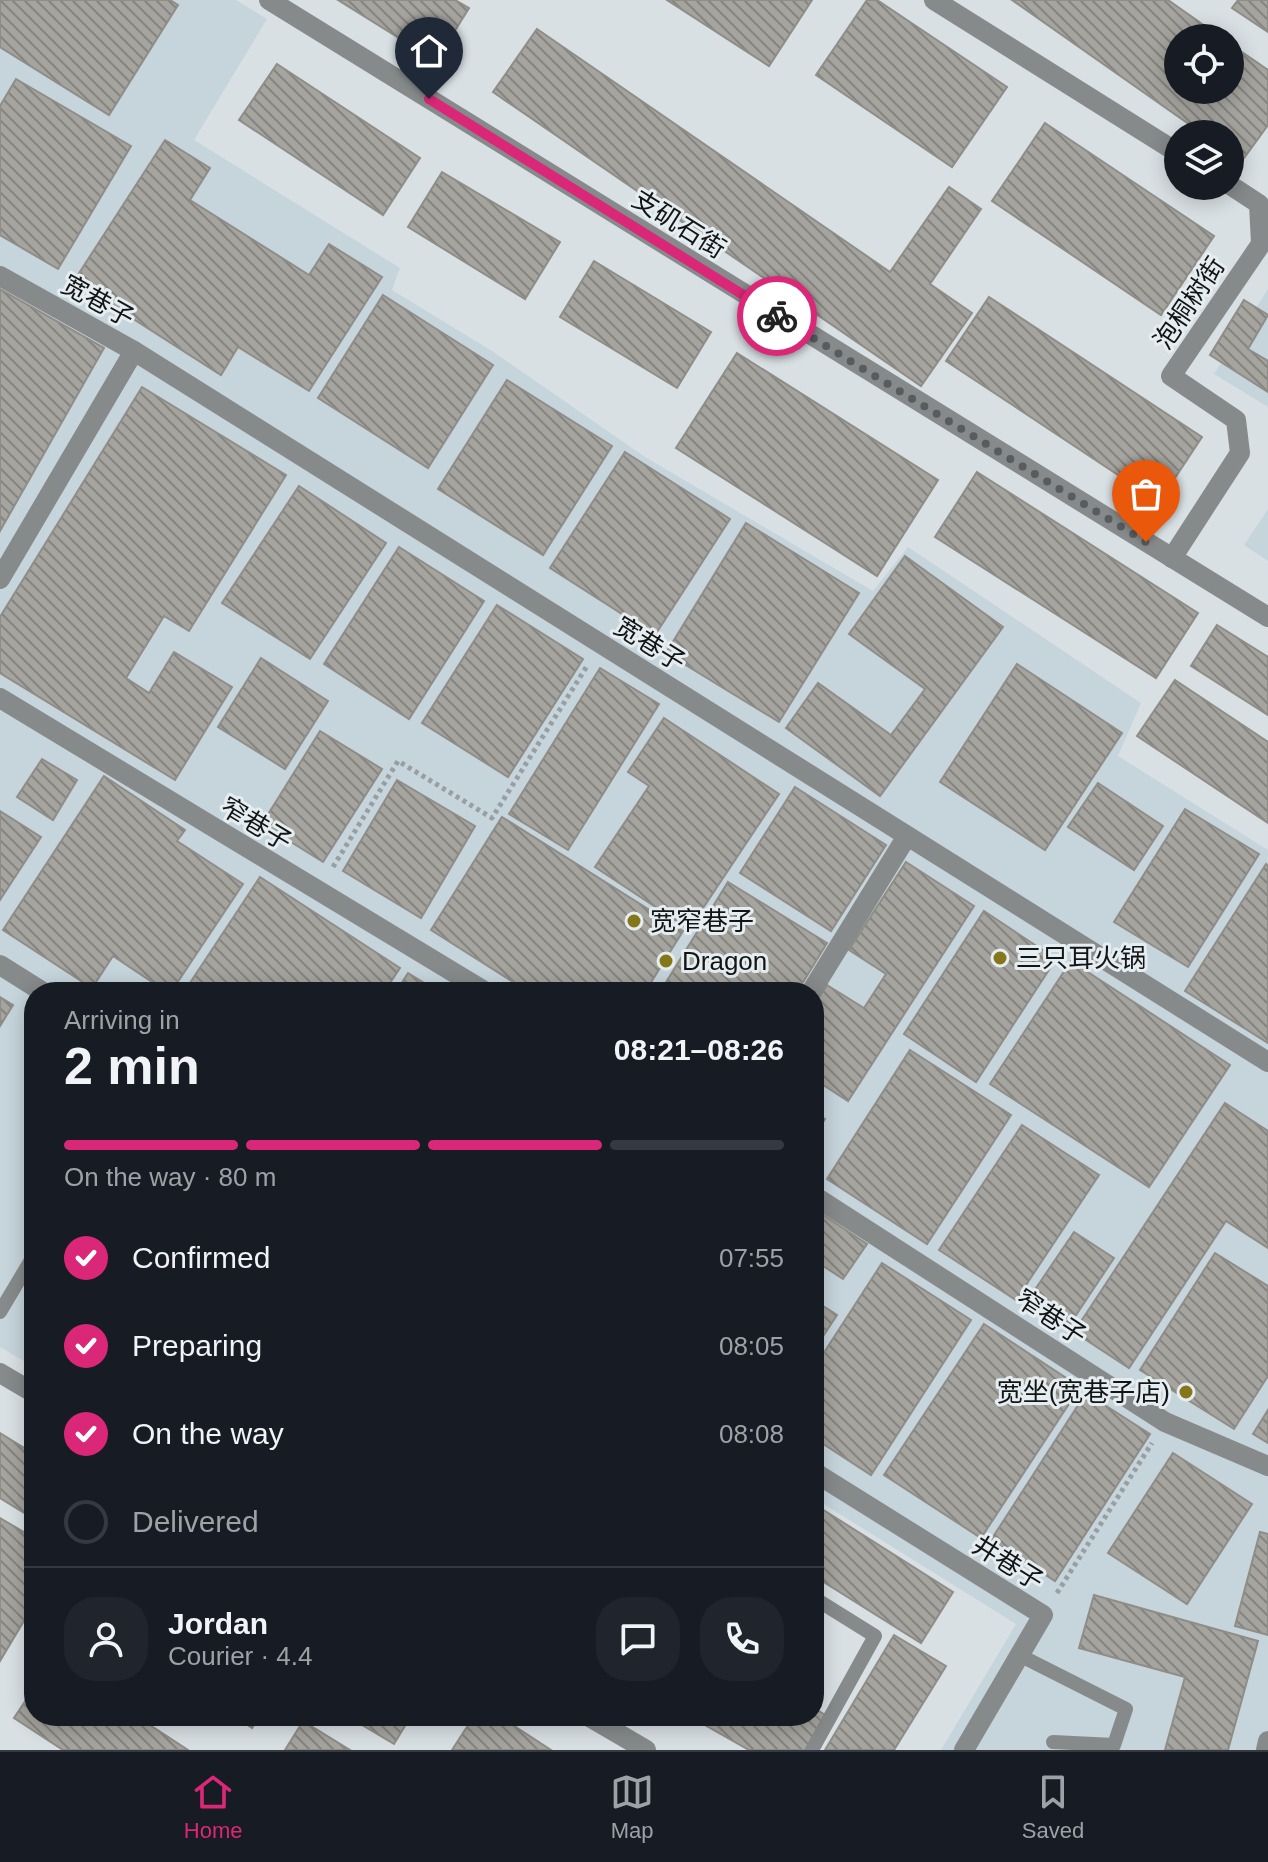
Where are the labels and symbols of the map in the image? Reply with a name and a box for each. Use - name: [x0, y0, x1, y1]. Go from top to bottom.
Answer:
- pin: [395, 17, 463, 99]
- street label: 支矶石街: [627, 184, 731, 264]
- street label: 泡桐树街: [1147, 251, 1231, 355]
- street label: 宽巷子: [57, 269, 139, 333]
- courier: [737, 276, 817, 356]
- pin: [1112, 460, 1180, 542]
- street label: 宽巷子: [609, 611, 691, 677]
- street label: 窄巷子: [215, 791, 297, 857]
- place label: 宽窄巷子: [650, 906, 754, 936]
- marker: 宽窄巷子: [625, 912, 643, 930]
- place label: 三只耳火锅: [1016, 943, 1146, 973]
- place label: Dragon: [682, 946, 767, 976]
- marker: 三只耳火锅: [991, 949, 1009, 967]
- marker: Dragon: [657, 952, 675, 970]
- street label: 窄巷子: [1010, 1283, 1092, 1351]
- place label: 宽坐(宽巷子店): [997, 1377, 1170, 1407]
- marker: 宽坐(宽巷子店): [1177, 1383, 1195, 1401]
- street label: 井巷子: [967, 1530, 1049, 1596]

